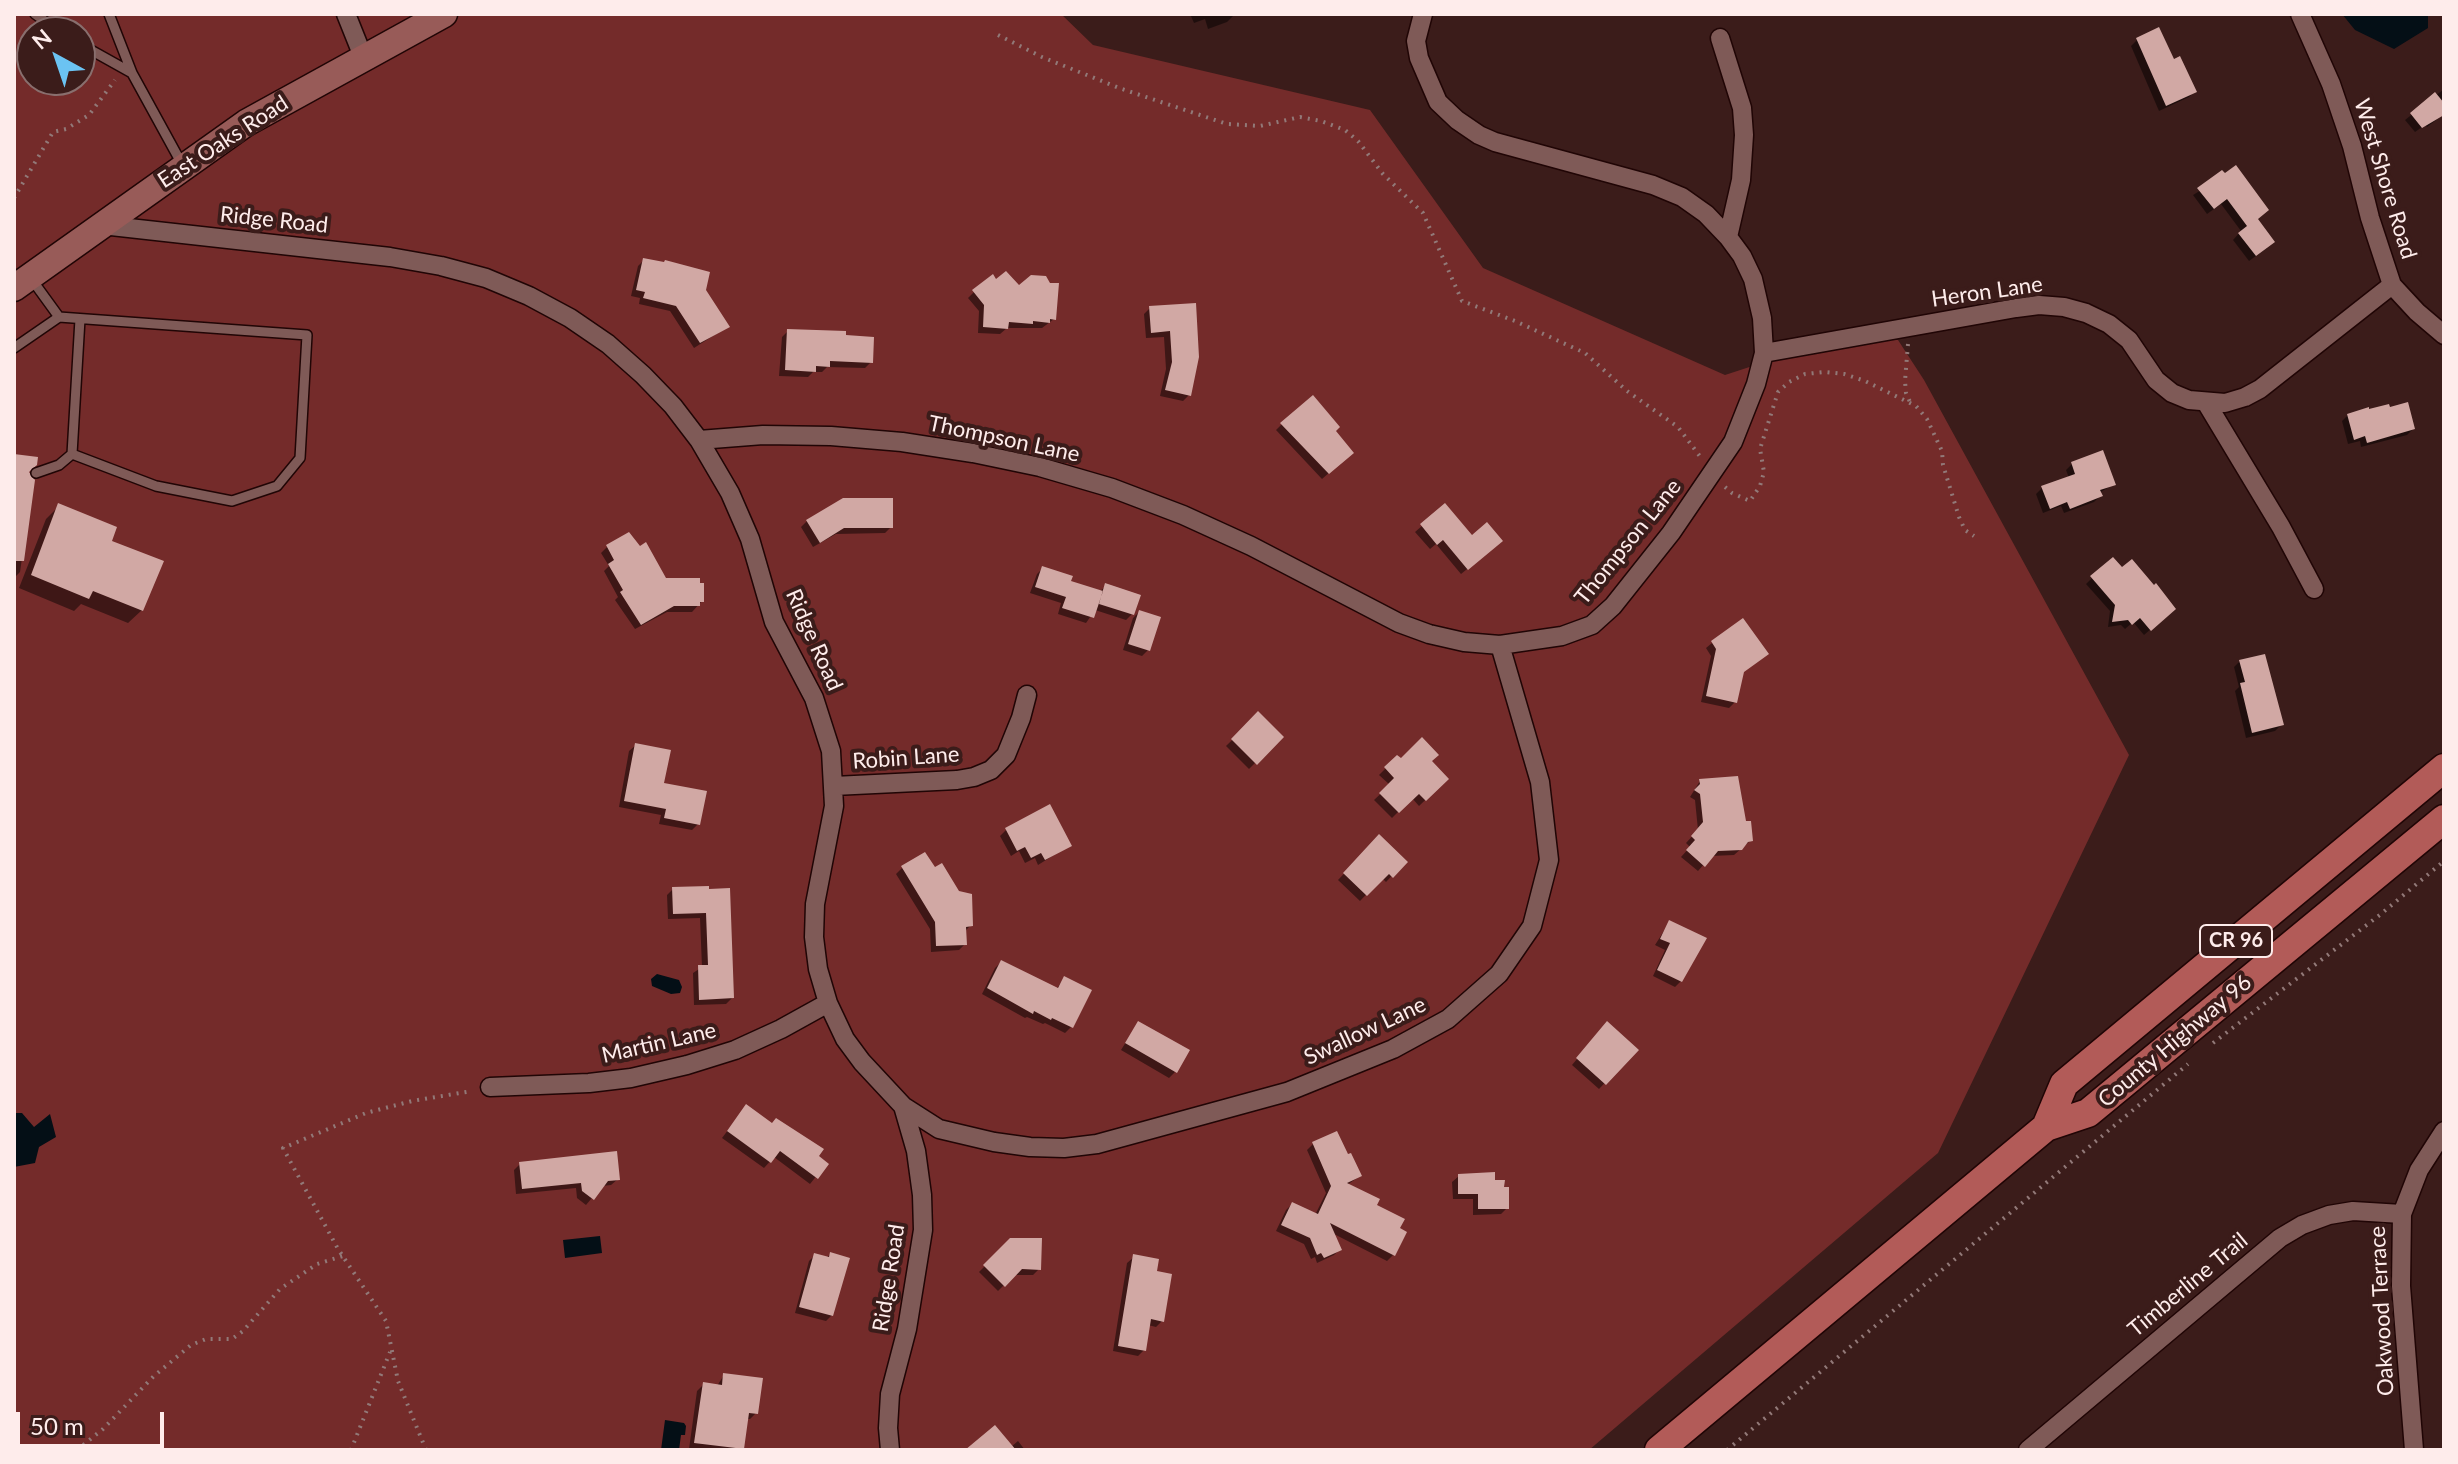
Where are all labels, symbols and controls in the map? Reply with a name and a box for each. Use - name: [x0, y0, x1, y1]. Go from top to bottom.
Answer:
- north arrow: [16, 16, 96, 96]
- text: N: [26, 23, 57, 55]
- street label: East Oaks Road: [153, 90, 293, 194]
- street label: West Shore Road: [2348, 96, 2422, 262]
- street label: Ridge Road: [219, 201, 329, 239]
- street label: Heron Lane: [1930, 271, 2044, 313]
- street label: Thompson Lane: [926, 410, 1082, 468]
- street label: Thompson Lane: [1569, 474, 1687, 610]
- street label: Ridge Road: [780, 585, 848, 695]
- street label: Robin Lane: [852, 741, 960, 775]
- road number: CR 96: [2200, 925, 2272, 957]
- street label: County Highway 96: [2093, 969, 2257, 1113]
- street label: Swallow Lane: [1300, 991, 1430, 1071]
- street label: Martin Lane: [599, 1017, 719, 1069]
- street label: Ridge Road: [867, 1222, 911, 1334]
- street label: Oakwood Terrace: [2364, 1225, 2400, 1397]
- street label: Timberline Trail: [2123, 1227, 2253, 1343]
- scale bar: [20, 1396, 168, 1446]
- text: 50 m: [30, 1411, 84, 1440]

